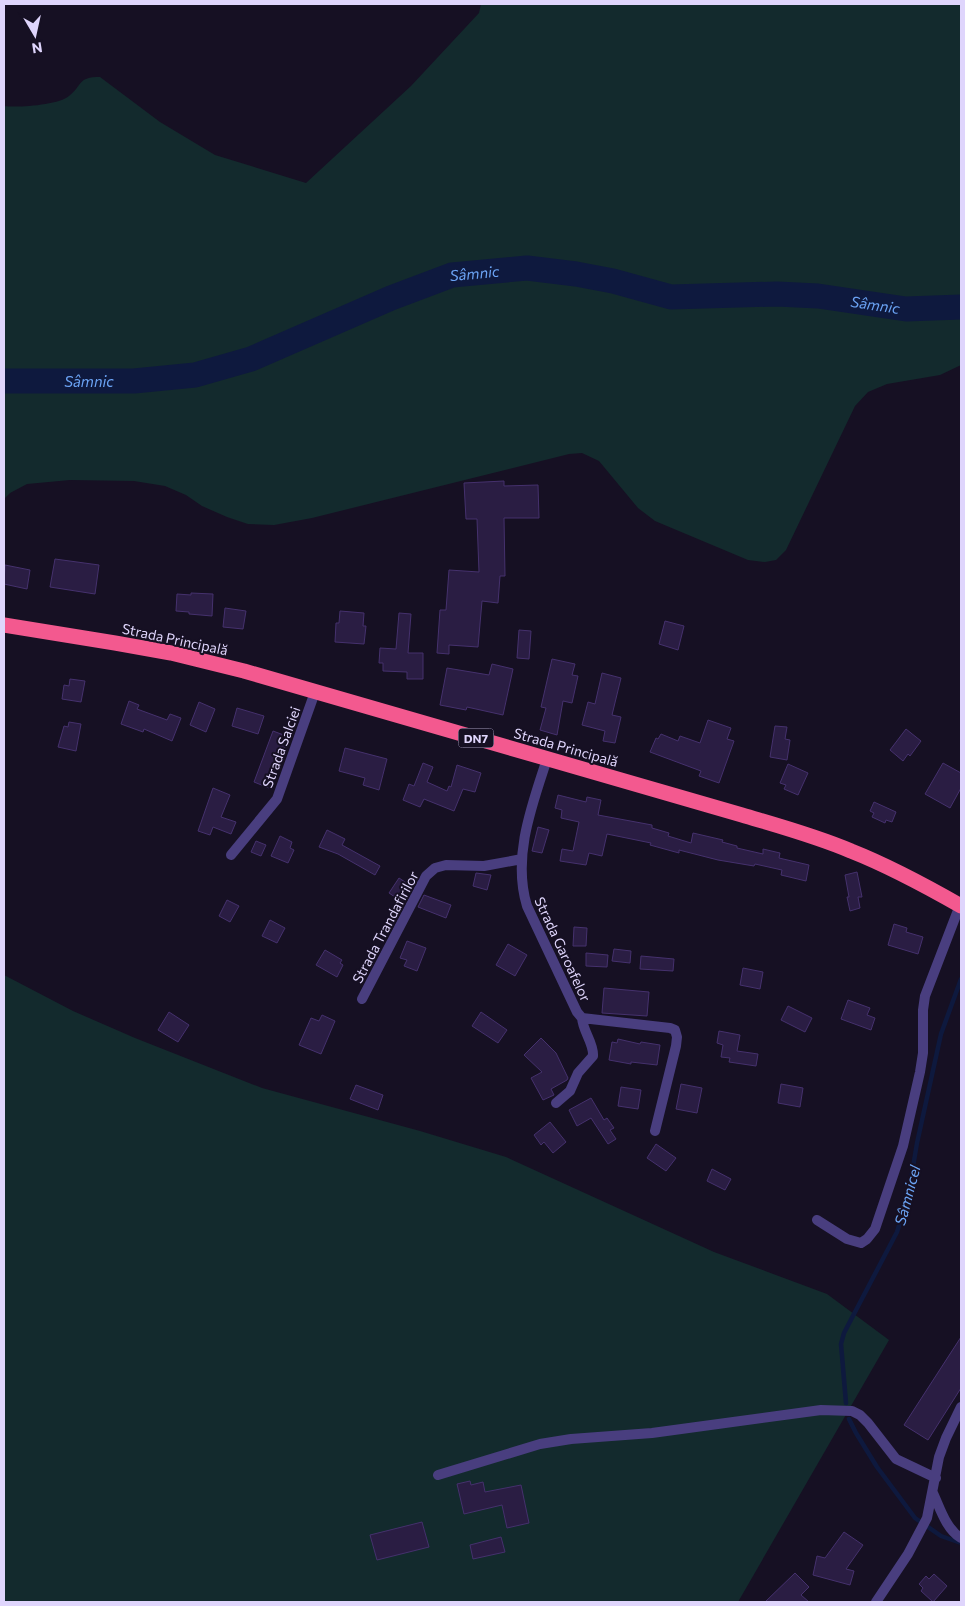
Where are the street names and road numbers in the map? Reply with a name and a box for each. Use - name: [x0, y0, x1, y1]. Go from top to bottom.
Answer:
- street label: Strada Principală: [121, 619, 229, 659]
- street label: Strada Salciei: [258, 704, 304, 790]
- street label: Strada Principală: [512, 724, 620, 770]
- road number: DN7: [458, 728, 494, 748]
- street label: Strada Trandafirilor: [348, 868, 422, 986]
- street label: Strada Garoafelor: [531, 894, 595, 1004]

